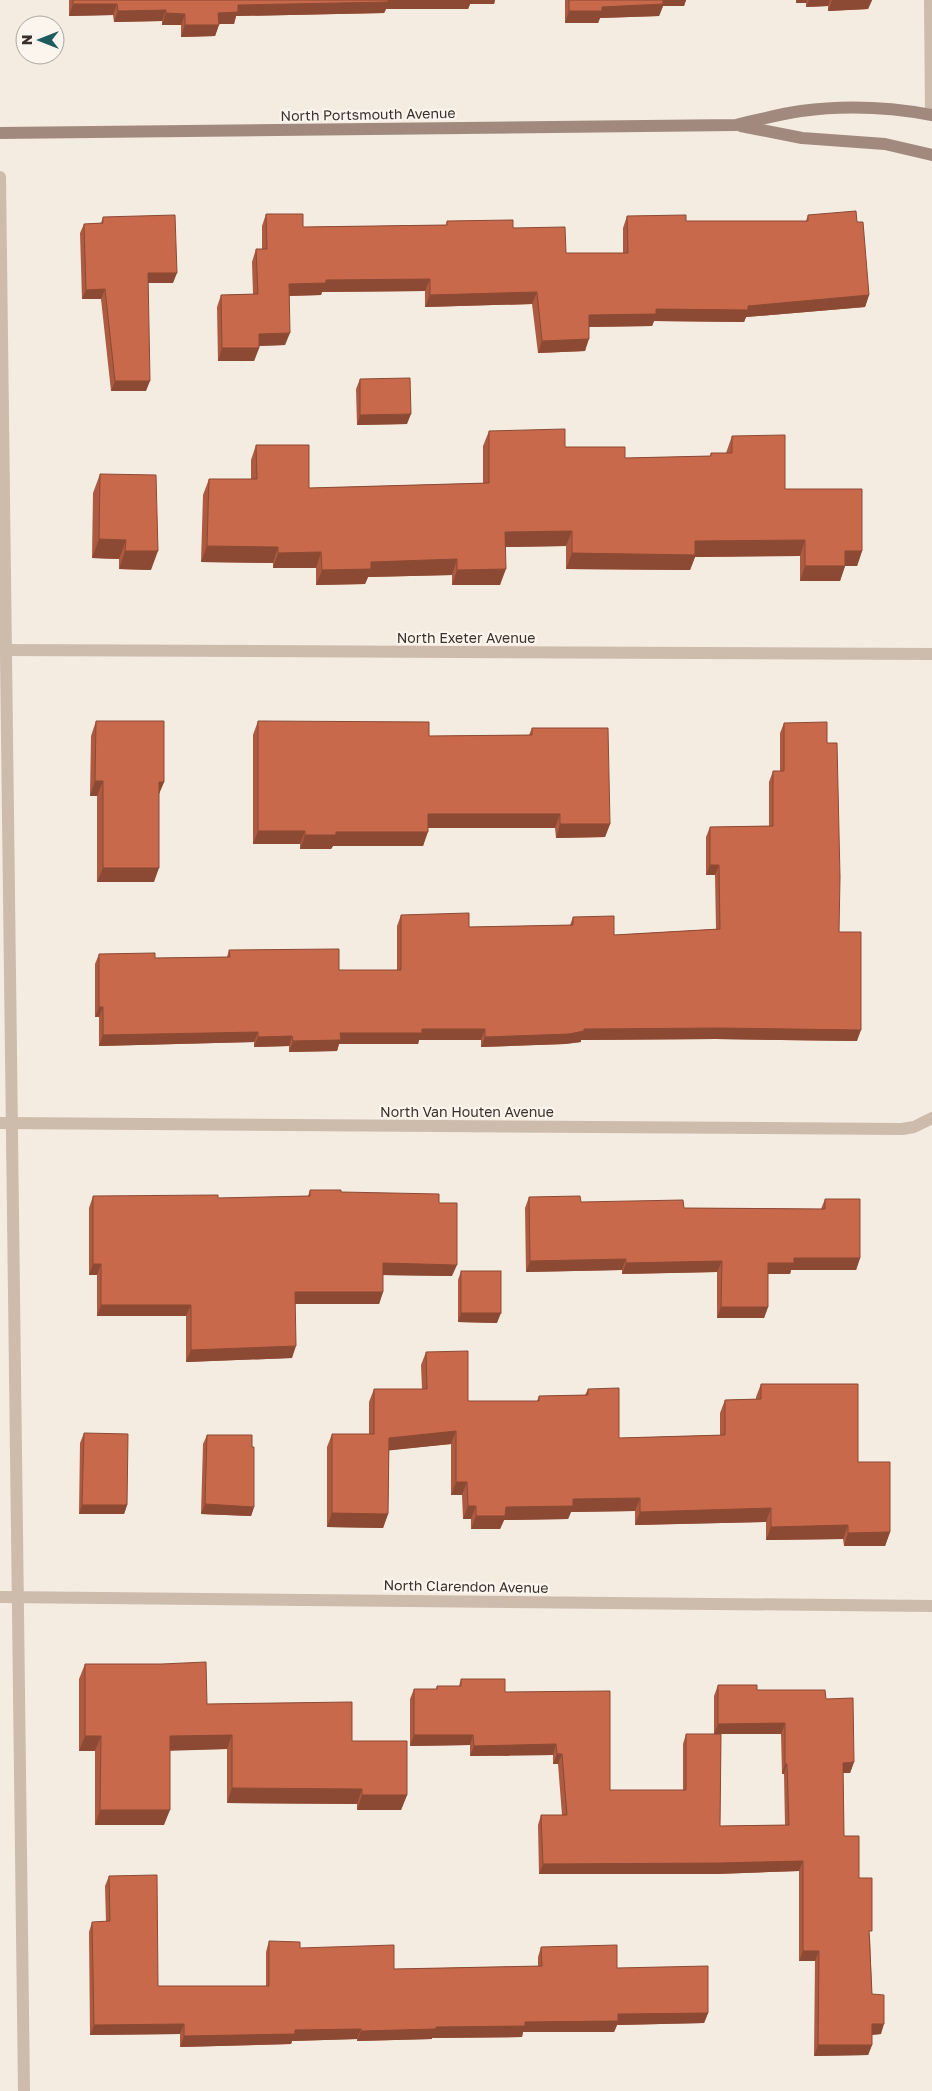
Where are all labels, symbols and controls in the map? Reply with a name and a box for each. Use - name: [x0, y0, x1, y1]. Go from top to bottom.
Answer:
- north arrow: [15, 15, 65, 65]
- text: N: [18, 35, 35, 45]
- street label: North Portsmouth Avenue: [280, 104, 456, 124]
- street label: North Exeter Avenue: [397, 629, 535, 646]
- street label: North Van Houten Avenue: [380, 1103, 554, 1120]
- street label: North Clarendon Avenue: [383, 1576, 549, 1596]

